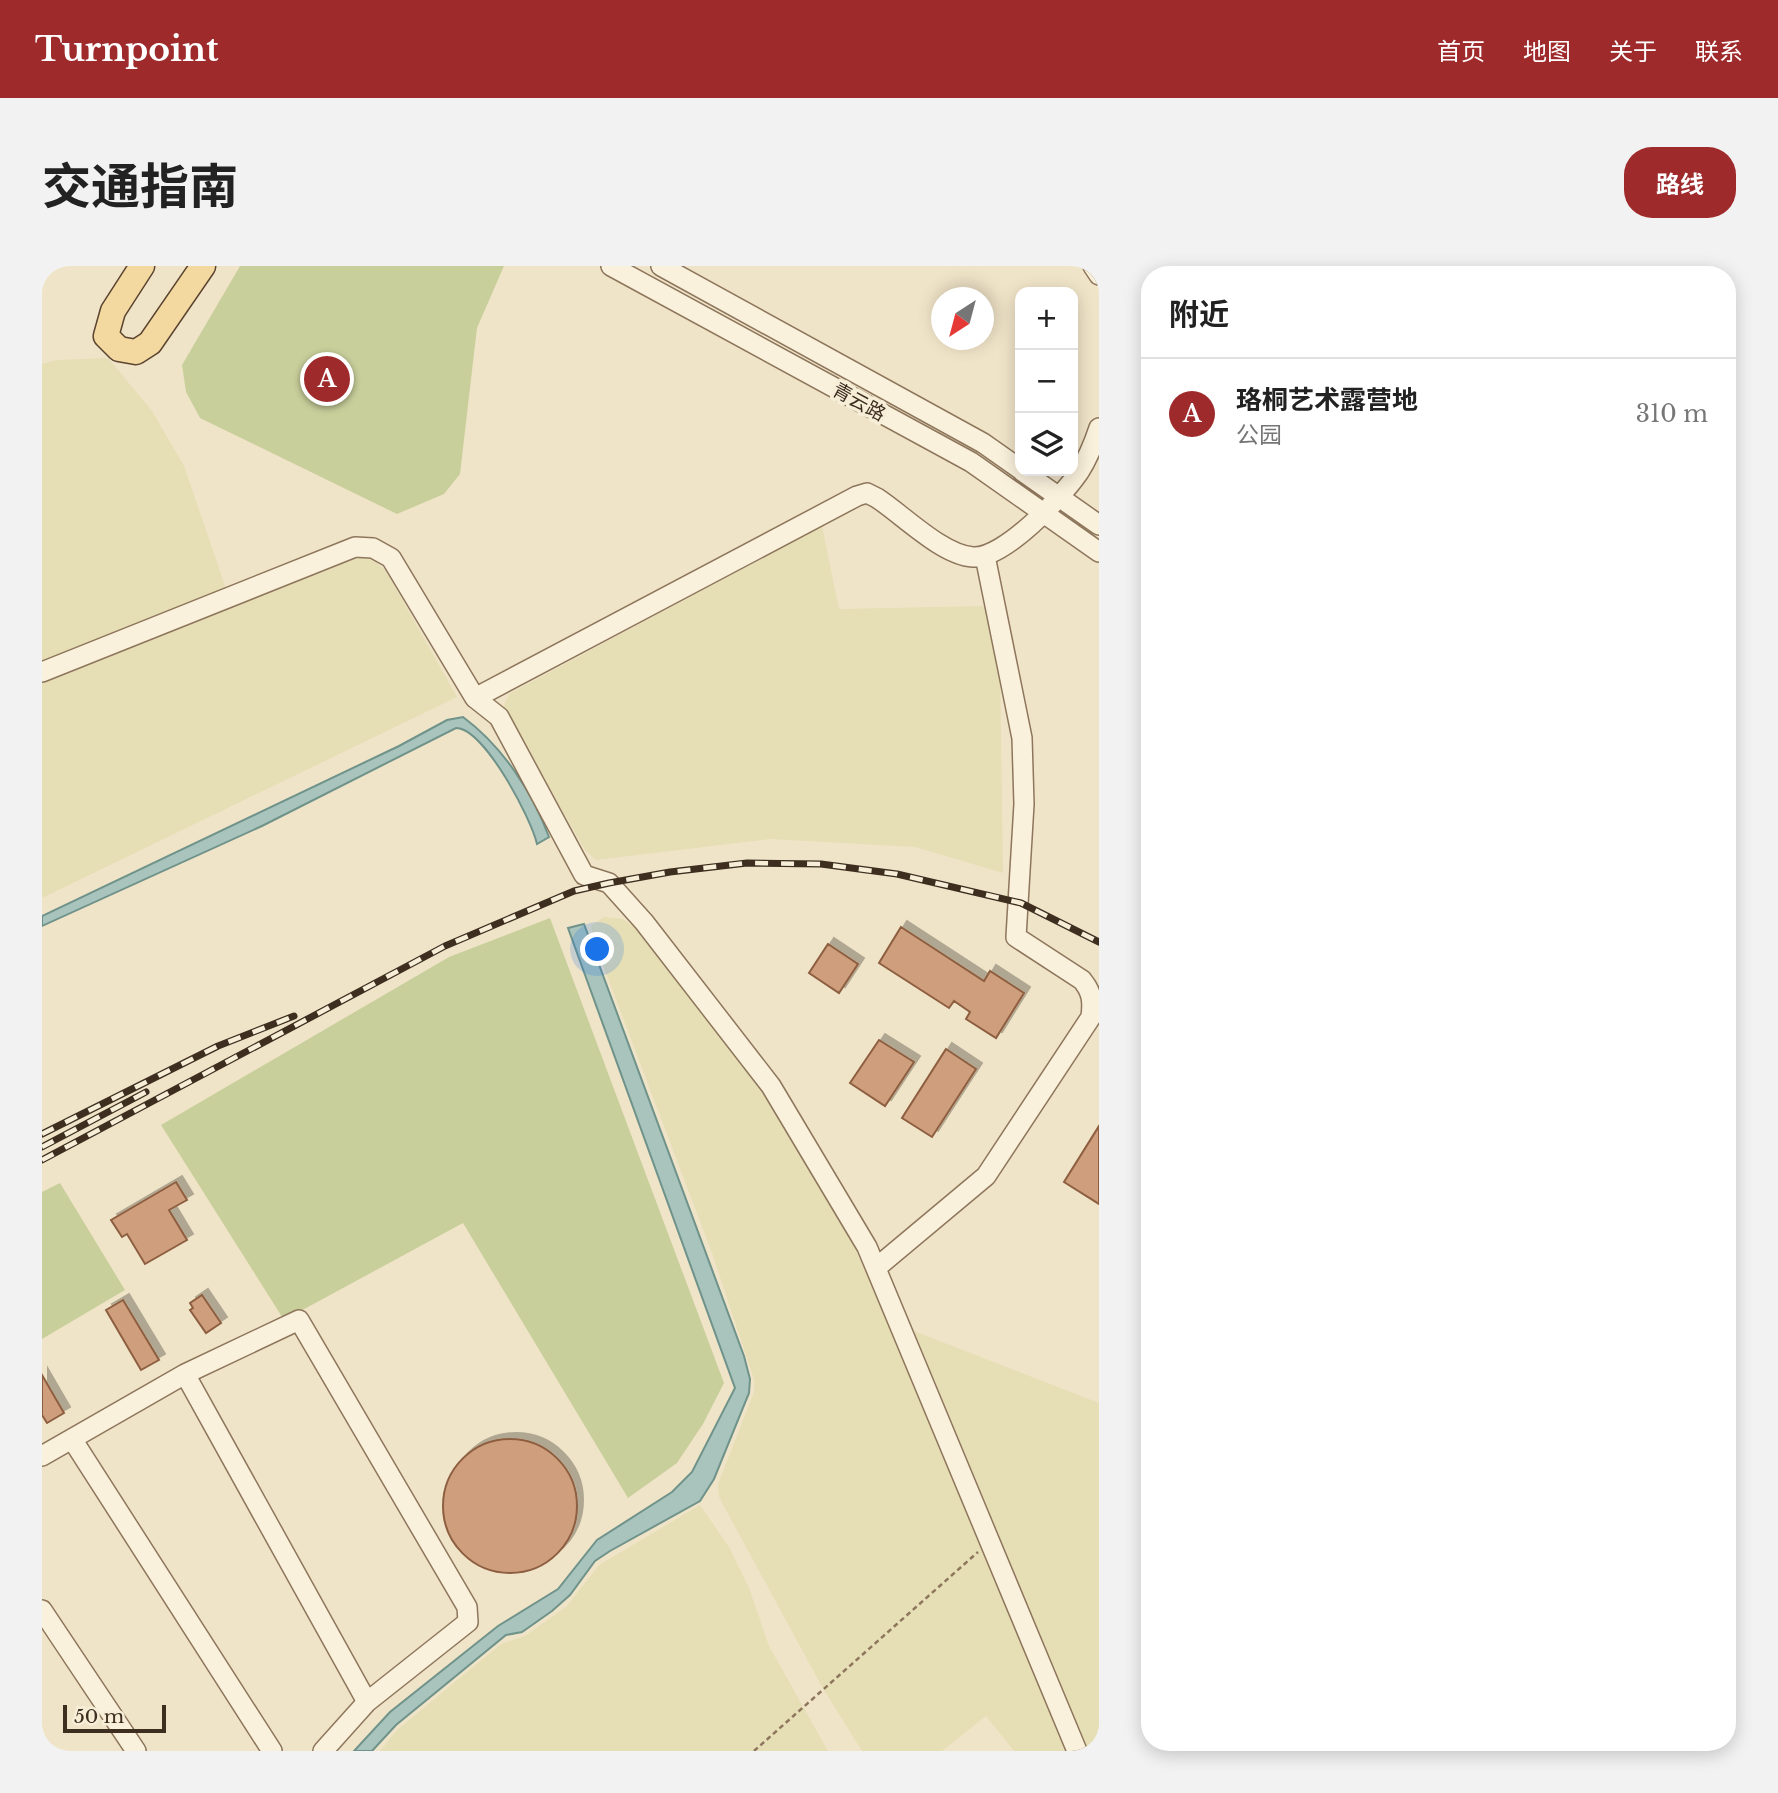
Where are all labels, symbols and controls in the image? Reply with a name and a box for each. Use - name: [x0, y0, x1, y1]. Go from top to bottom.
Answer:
- text: Turnpoint: [35, 29, 219, 70]
- text: 首页: [1437, 37, 1485, 66]
- text: 地图: [1523, 37, 1571, 66]
- text: 关于: [1609, 37, 1657, 66]
- text: 联系: [1695, 37, 1743, 66]
- button: 路线: [1624, 147, 1736, 218]
- text: 交通指南: [42, 156, 238, 217]
- north arrow: [931, 287, 994, 350]
- map controls: [1015, 287, 1078, 476]
- button: +: [1015, 287, 1078, 350]
- text: 附近: [1169, 296, 1229, 333]
- button: −: [1015, 350, 1078, 413]
- pin: A: [304, 353, 350, 405]
- street label: 青云路: [828, 378, 890, 426]
- text: 珞桐艺术露营地: [1236, 384, 1418, 416]
- text: A: [1183, 400, 1201, 428]
- text: 310 m: [1636, 400, 1708, 428]
- button: layers: [1015, 413, 1078, 476]
- text: 公园: [1236, 421, 1282, 449]
- your location: [580, 932, 614, 966]
- scale bar: [63, 1702, 166, 1734]
- text: 50 m: [74, 1705, 124, 1728]

